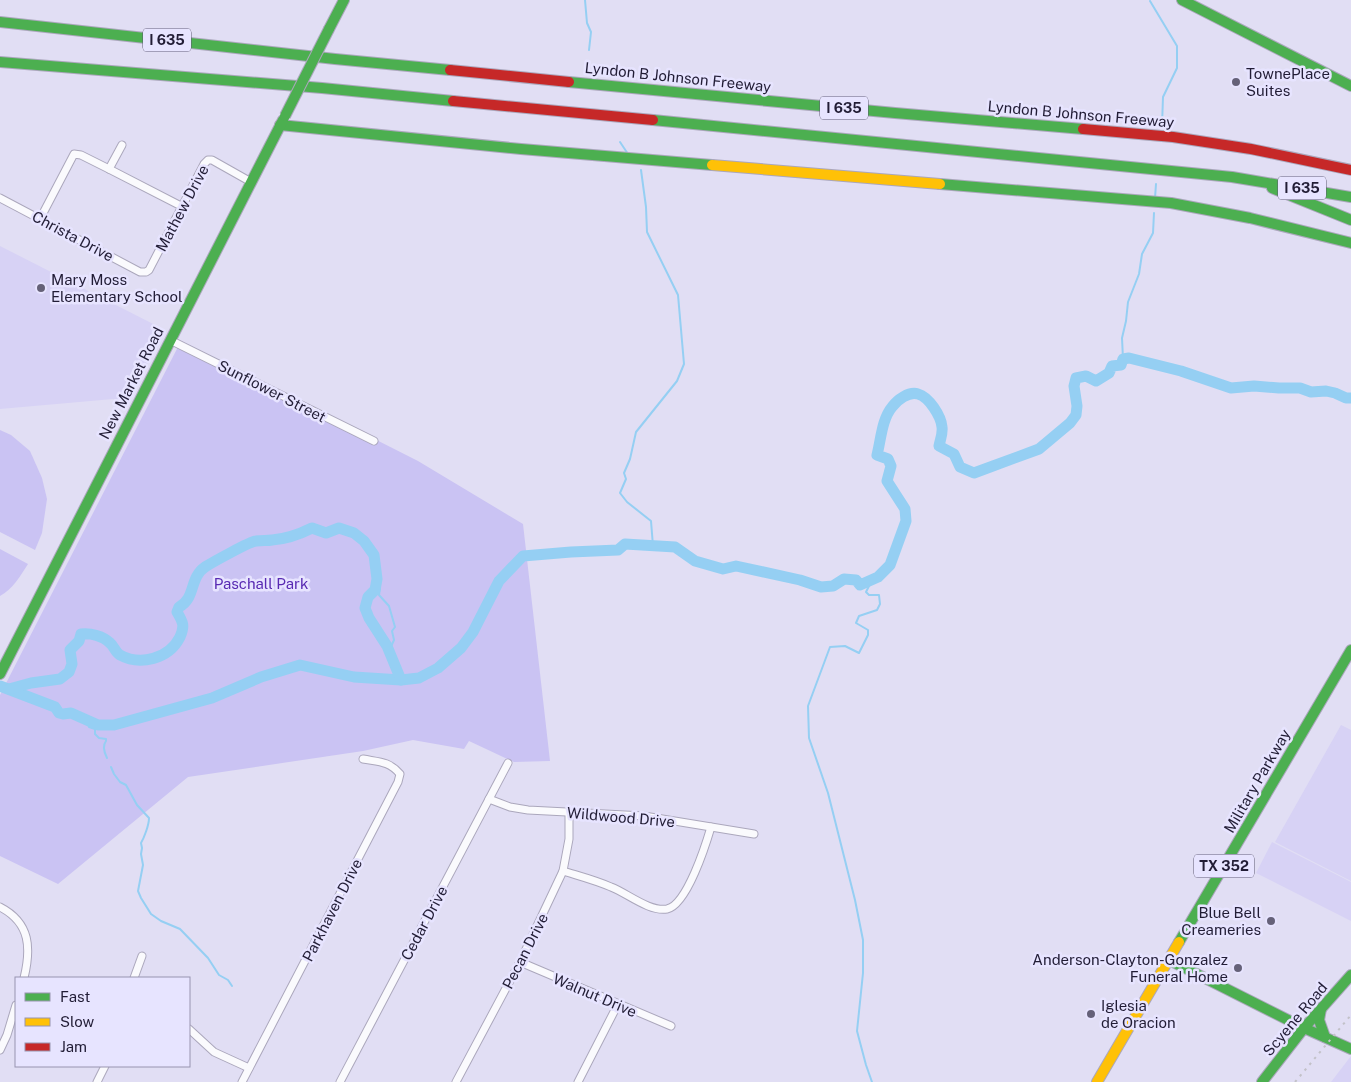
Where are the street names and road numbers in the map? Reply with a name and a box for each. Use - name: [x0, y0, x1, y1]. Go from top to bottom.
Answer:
- road number: I 635: [143, 28, 191, 52]
- street label: Lyndon B Johnson Freeway: [584, 59, 772, 95]
- road number: I 635: [820, 96, 868, 120]
- street label: Lyndon B Johnson Freeway: [987, 97, 1175, 131]
- street label: Mathew Drive: [152, 162, 212, 254]
- road number: I 635: [1278, 177, 1326, 200]
- street label: Christa Drive: [29, 207, 117, 265]
- street label: New Market Road: [95, 324, 167, 442]
- street label: Sunflower Street: [215, 356, 329, 426]
- street label: Military Parkway: [1220, 726, 1294, 836]
- street label: Wildwood Drive: [566, 804, 676, 830]
- road number: TX 352: [1194, 854, 1254, 878]
- street label: Parkhaven Drive: [299, 856, 365, 964]
- street label: Cedar Drive: [397, 883, 451, 963]
- street label: Pecan Drive: [499, 910, 551, 992]
- street label: Walnut Drive: [551, 970, 639, 1020]
- street label: Scyene Road: [1259, 979, 1331, 1059]

